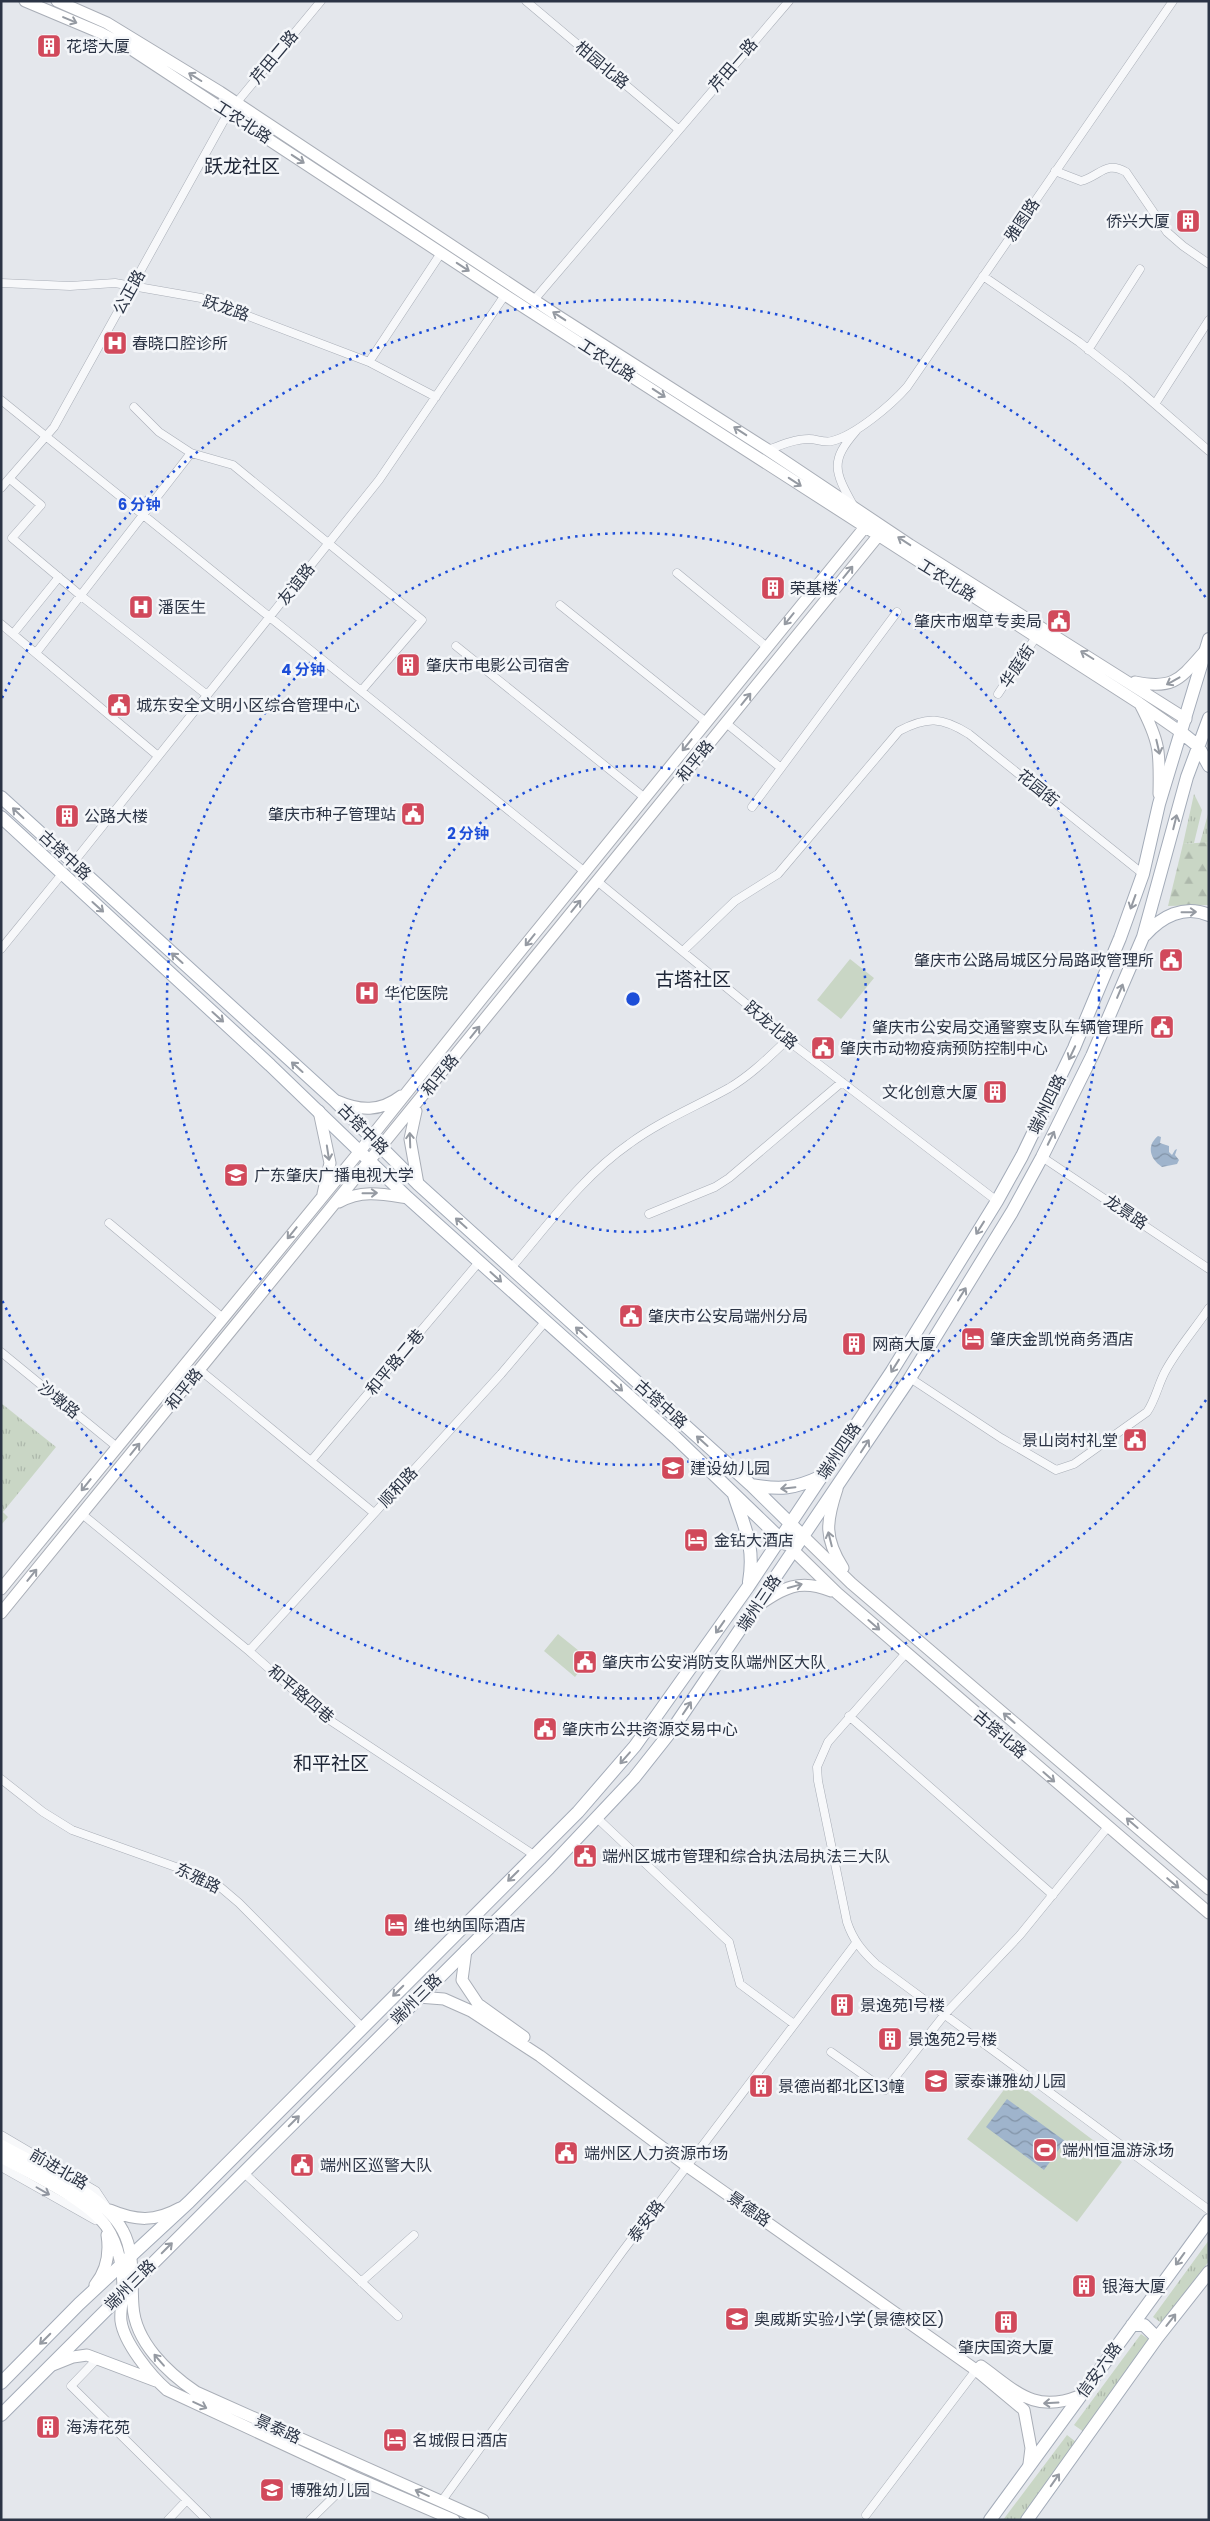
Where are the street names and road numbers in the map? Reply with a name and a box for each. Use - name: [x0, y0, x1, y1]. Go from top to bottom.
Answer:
- street label: 芹田二路: [245, 25, 303, 89]
- street label: 芹田一路: [703, 33, 763, 97]
- street label: 柑园北路: [570, 36, 634, 94]
- street label: 工农北路: [210, 95, 276, 149]
- street label: 雅图路: [999, 194, 1045, 246]
- street label: 公正路: [107, 265, 151, 319]
- street label: 跃龙路: [200, 289, 252, 327]
- street label: 工农北路: [574, 333, 640, 387]
- street label: 工农北路: [914, 553, 980, 607]
- street label: 友谊路: [272, 558, 320, 610]
- street label: 华庭街: [994, 640, 1040, 692]
- street label: 和平路: [671, 735, 719, 787]
- street label: 花园街: [1012, 764, 1064, 812]
- street label: 古塔中路: [34, 825, 96, 885]
- street label: 跃龙北路: [739, 995, 803, 1055]
- street label: 和平路: [416, 1049, 464, 1101]
- street label: 端州四路: [1023, 1070, 1071, 1138]
- street label: 古塔中路: [332, 1098, 394, 1160]
- street label: 龙景路: [1100, 1189, 1152, 1235]
- street label: 和平路二巷: [360, 1324, 430, 1400]
- street label: 和平路: [160, 1363, 208, 1415]
- street label: 古塔中路: [630, 1374, 692, 1434]
- street label: 沙墩路: [33, 1376, 85, 1424]
- street label: 端州四路: [812, 1418, 866, 1484]
- street label: 顺和路: [373, 1462, 423, 1512]
- street label: 端州三路: [732, 1570, 786, 1636]
- street label: 和平路四巷: [263, 1659, 339, 1729]
- street label: 古塔北路: [968, 1704, 1032, 1764]
- street label: 东雅路: [171, 1857, 225, 1899]
- street label: 端州三路: [385, 1968, 447, 2030]
- street label: 前进北路: [26, 2143, 92, 2195]
- street label: 景德路: [723, 2186, 775, 2232]
- street label: 泰安路: [622, 2195, 670, 2247]
- street label: 端州三路: [99, 2254, 161, 2316]
- street label: 信安六路: [1071, 2337, 1127, 2403]
- street label: 景泰路: [251, 2409, 305, 2449]

